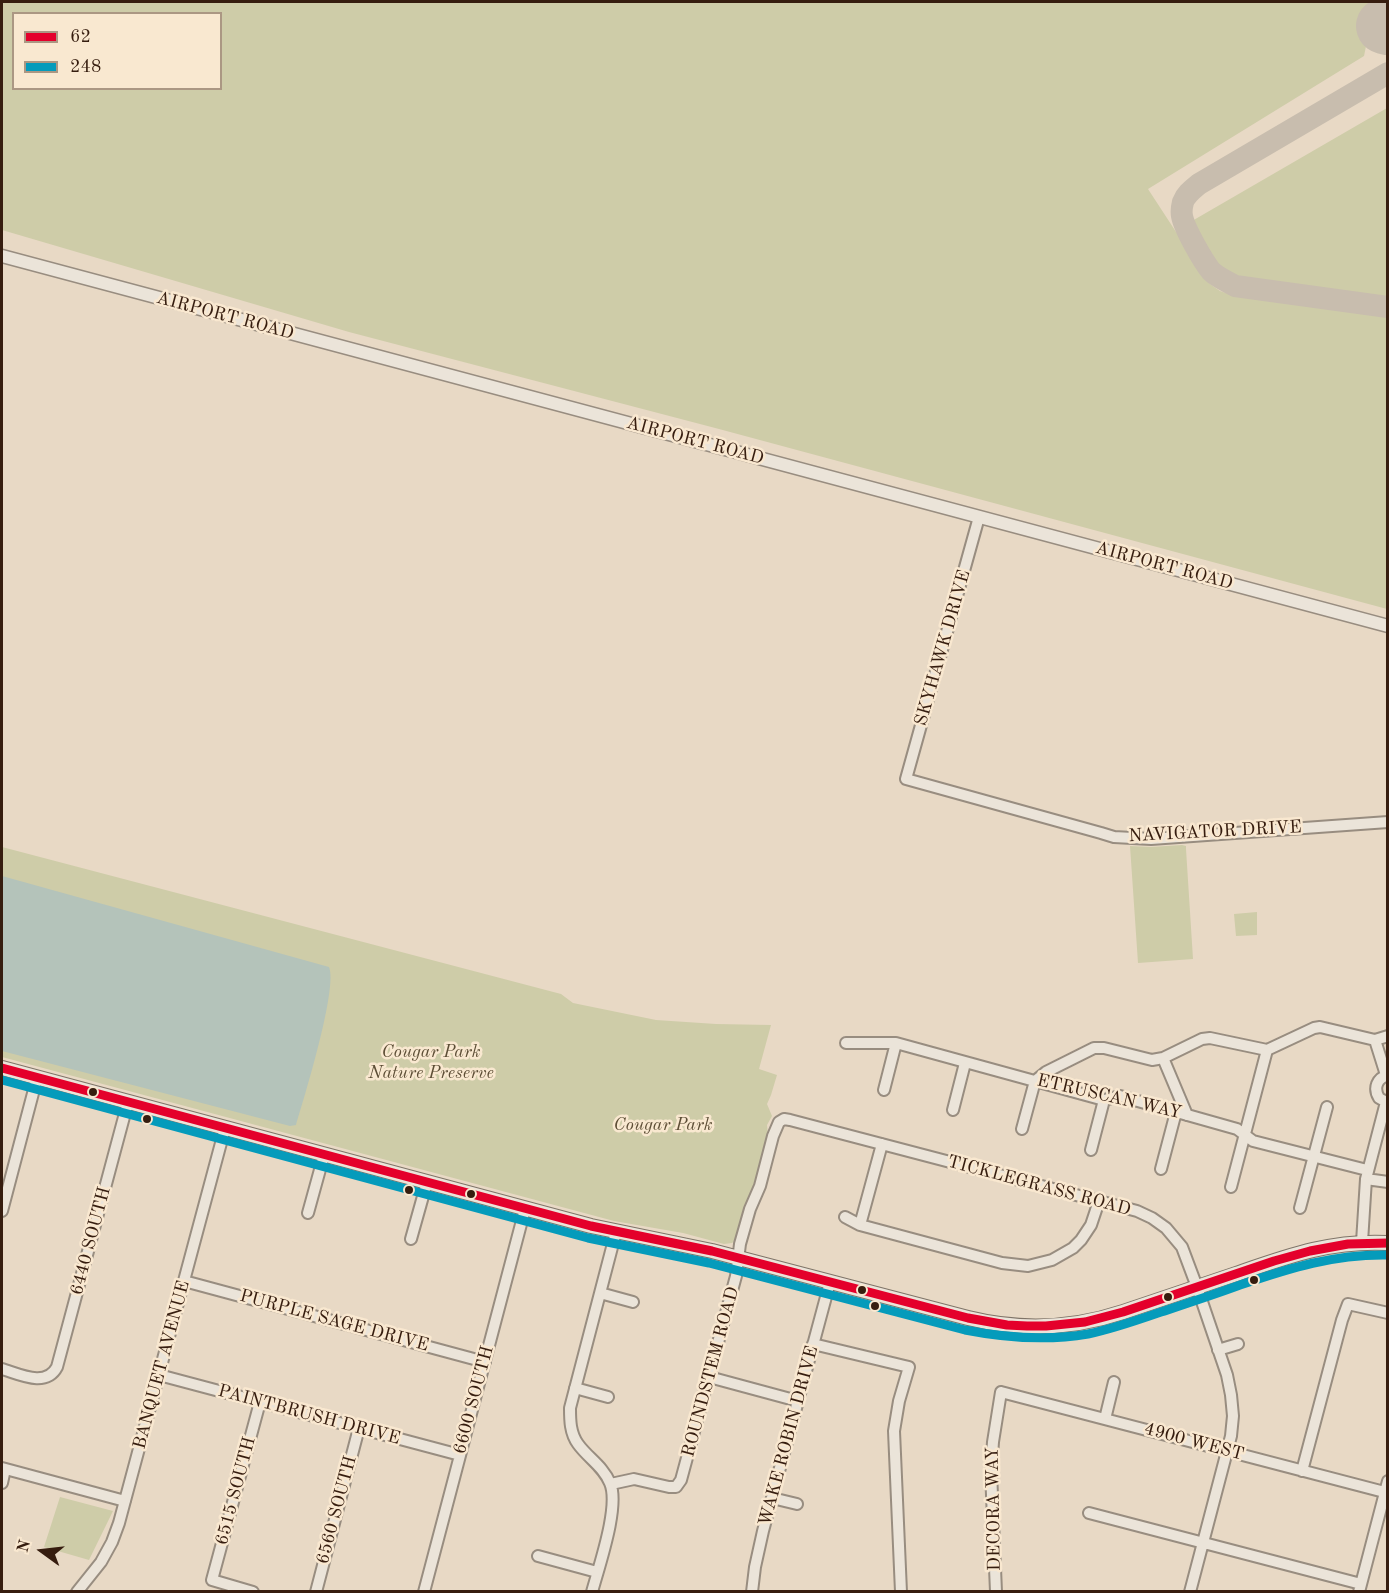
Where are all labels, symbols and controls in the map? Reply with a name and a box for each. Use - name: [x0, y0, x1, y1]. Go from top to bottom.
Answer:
- legend: [12, 12, 222, 90]
- text: 62: [70, 28, 91, 46]
- text: 248: [70, 58, 101, 76]
- street label: AIRPORT ROAD: [154, 287, 296, 345]
- street label: AIRPORT ROAD: [624, 412, 766, 470]
- street label: AIRPORT ROAD: [1093, 537, 1235, 595]
- street label: SKYHAWK DRIVE: [910, 568, 976, 728]
- street label: NAVIGATOR DRIVE: [1128, 817, 1302, 847]
- park label: Cougar Park Nature Preserve: [368, 1041, 494, 1084]
- street label: ETRUSCAN WAY: [1035, 1070, 1183, 1124]
- unlabelled marker: [87, 1086, 99, 1098]
- unlabelled marker: [141, 1113, 153, 1125]
- park label: Cougar Park: [614, 1114, 712, 1136]
- street label: TICKLEGRASS ROAD: [945, 1151, 1133, 1221]
- unlabelled marker: [403, 1184, 415, 1196]
- street label: 6440 SOUTH: [66, 1185, 116, 1297]
- unlabelled marker: [465, 1188, 477, 1200]
- unlabelled marker: [1248, 1274, 1260, 1286]
- street label: BANQUET AVENUE: [129, 1278, 195, 1452]
- street label: ROUNDSTEM ROAD: [678, 1284, 744, 1460]
- unlabelled marker: [856, 1284, 868, 1296]
- street label: PURPLE SAGE DRIVE: [237, 1285, 431, 1357]
- unlabelled marker: [1162, 1291, 1174, 1303]
- unlabelled marker: [869, 1300, 881, 1312]
- street label: 6600 SOUTH: [449, 1344, 499, 1456]
- street label: WAKE ROBIN DRIVE: [755, 1344, 823, 1528]
- street label: PAINTBRUSH DRIVE: [215, 1380, 403, 1450]
- street label: 4900 WEST: [1142, 1418, 1246, 1466]
- street label: 6515 SOUTH: [211, 1435, 261, 1547]
- street label: DECORA WAY: [982, 1447, 1006, 1571]
- street label: 6560 SOUTH: [312, 1454, 362, 1566]
- north arrow: [12, 1521, 72, 1581]
- text: N: [15, 1538, 34, 1554]

